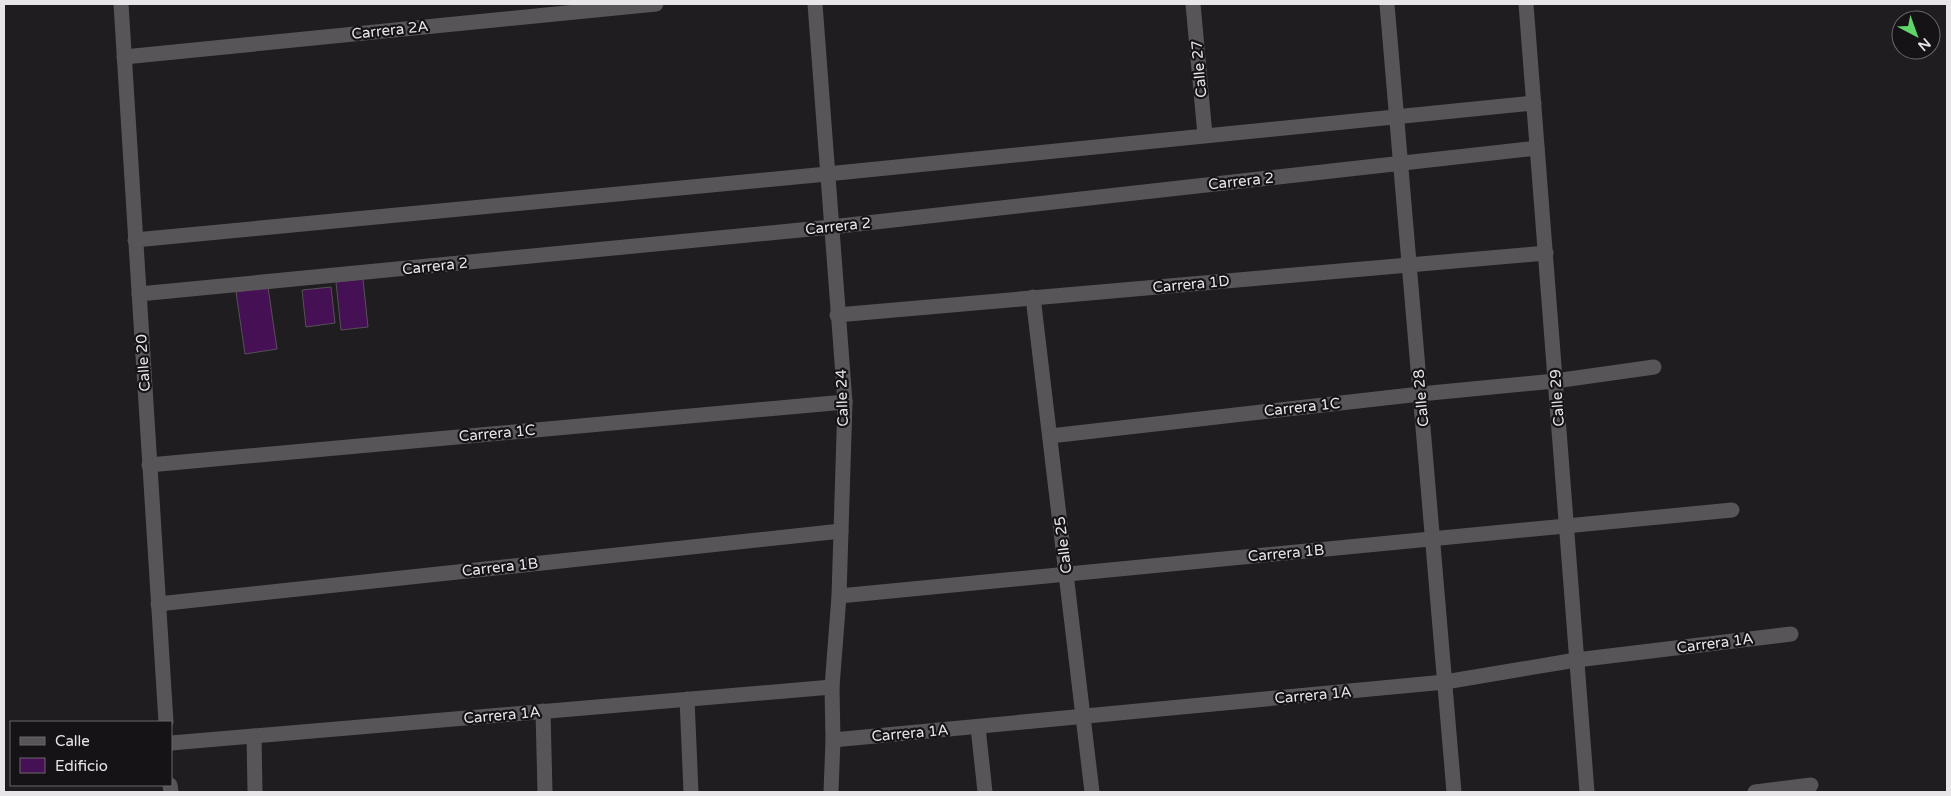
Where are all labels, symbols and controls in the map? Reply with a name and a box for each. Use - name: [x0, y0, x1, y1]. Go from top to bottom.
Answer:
- north arrow: [1891, 10, 1941, 60]
- street label: Carrera 2A: [351, 17, 429, 43]
- text: N: [1914, 34, 1934, 55]
- street label: Calle 27: [1188, 40, 1210, 98]
- street label: Carrera 2: [1207, 169, 1275, 193]
- street label: Carrera 2: [804, 214, 872, 238]
- street label: Carrera 2: [401, 254, 469, 278]
- street label: Carrera 1D: [1152, 272, 1230, 296]
- street label: Calle 20: [132, 334, 154, 392]
- street label: Calle 24: [832, 369, 852, 427]
- street label: Calle 28: [1410, 369, 1432, 427]
- street label: Calle 29: [1546, 369, 1568, 427]
- street label: Carrera 1C: [1263, 394, 1341, 420]
- street label: Carrera 1C: [458, 421, 536, 445]
- street label: Calle 25: [1051, 515, 1075, 575]
- street label: Carrera 1B: [1247, 541, 1325, 565]
- street label: Carrera 1B: [461, 554, 539, 580]
- street label: Carrera 1A: [1676, 629, 1754, 657]
- street label: Carrera 1A: [1274, 683, 1352, 707]
- street label: Carrera 1A: [463, 703, 541, 727]
- legend: [10, 721, 172, 786]
- street label: Carrera 1A: [871, 721, 949, 745]
- text: Calle: [55, 732, 90, 750]
- text: Edificio: [55, 757, 108, 775]

